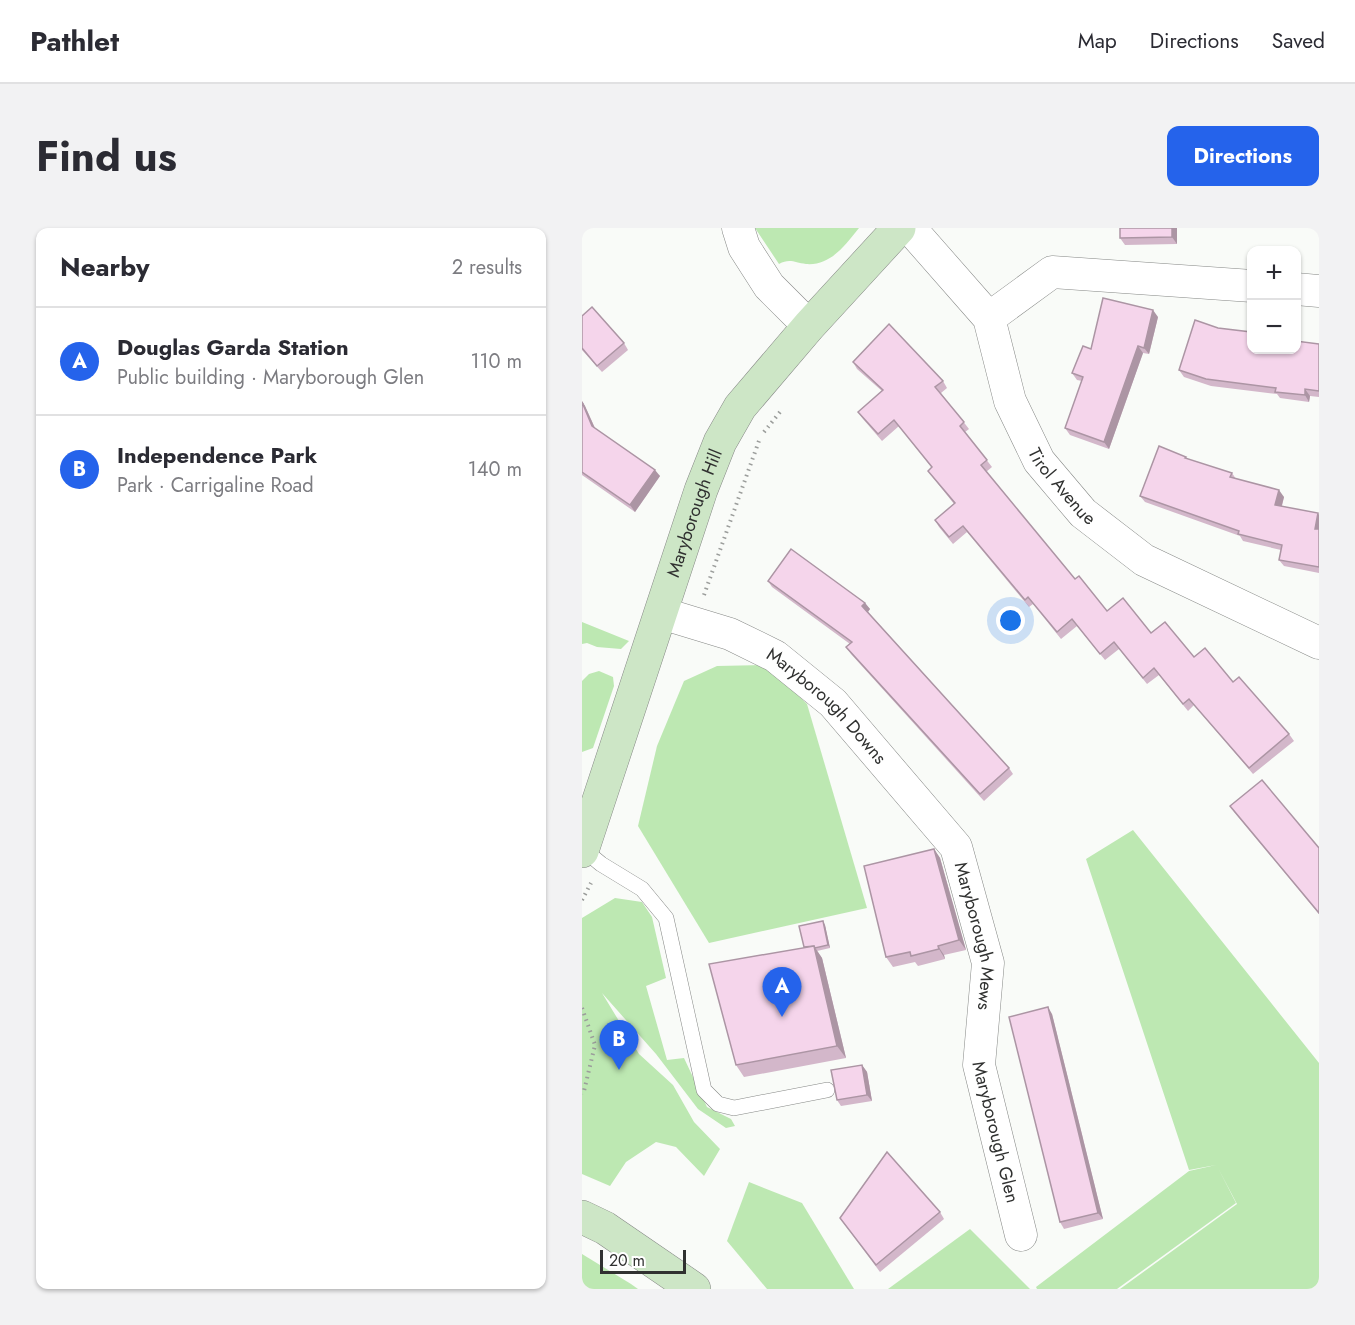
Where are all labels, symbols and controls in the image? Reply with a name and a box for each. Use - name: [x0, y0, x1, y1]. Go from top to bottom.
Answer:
- text: Pathlet: [30, 21, 119, 62]
- text: Map: [1078, 26, 1117, 56]
- text: Directions: [1150, 26, 1239, 56]
- text: Saved: [1272, 26, 1325, 56]
- text: Find us: [36, 126, 177, 187]
- button: Directions: [1167, 126, 1319, 186]
- map controls: [1247, 246, 1301, 354]
- button: +: [1247, 246, 1301, 300]
- text: Nearby: [60, 248, 149, 286]
- text: 2 results: [452, 253, 522, 282]
- button: −: [1247, 300, 1301, 354]
- text: Douglas Garda Station: [117, 331, 349, 363]
- text: A: [72, 347, 87, 376]
- text: 110 m: [470, 347, 522, 376]
- text: Public building · Maryborough Glen: [117, 363, 424, 392]
- text: Independence Park: [117, 439, 317, 471]
- street label: Tirol Avenue: [1022, 443, 1101, 531]
- street label: Maryborough Hill: [660, 445, 729, 581]
- text: B: [73, 455, 86, 484]
- text: 140 m: [468, 455, 522, 484]
- text: Park · Carrigaline Road: [117, 471, 314, 500]
- your location: [996, 606, 1025, 635]
- street label: Maryborough Downs: [762, 641, 893, 770]
- street label: Maryborough Mews: [948, 859, 1001, 1011]
- pin: A: [762, 968, 802, 1017]
- pin: B: [600, 1020, 639, 1070]
- street label: Maryborough Glen: [966, 1058, 1026, 1206]
- scale bar: [600, 1247, 686, 1274]
- text: 20 m: [609, 1249, 645, 1272]

